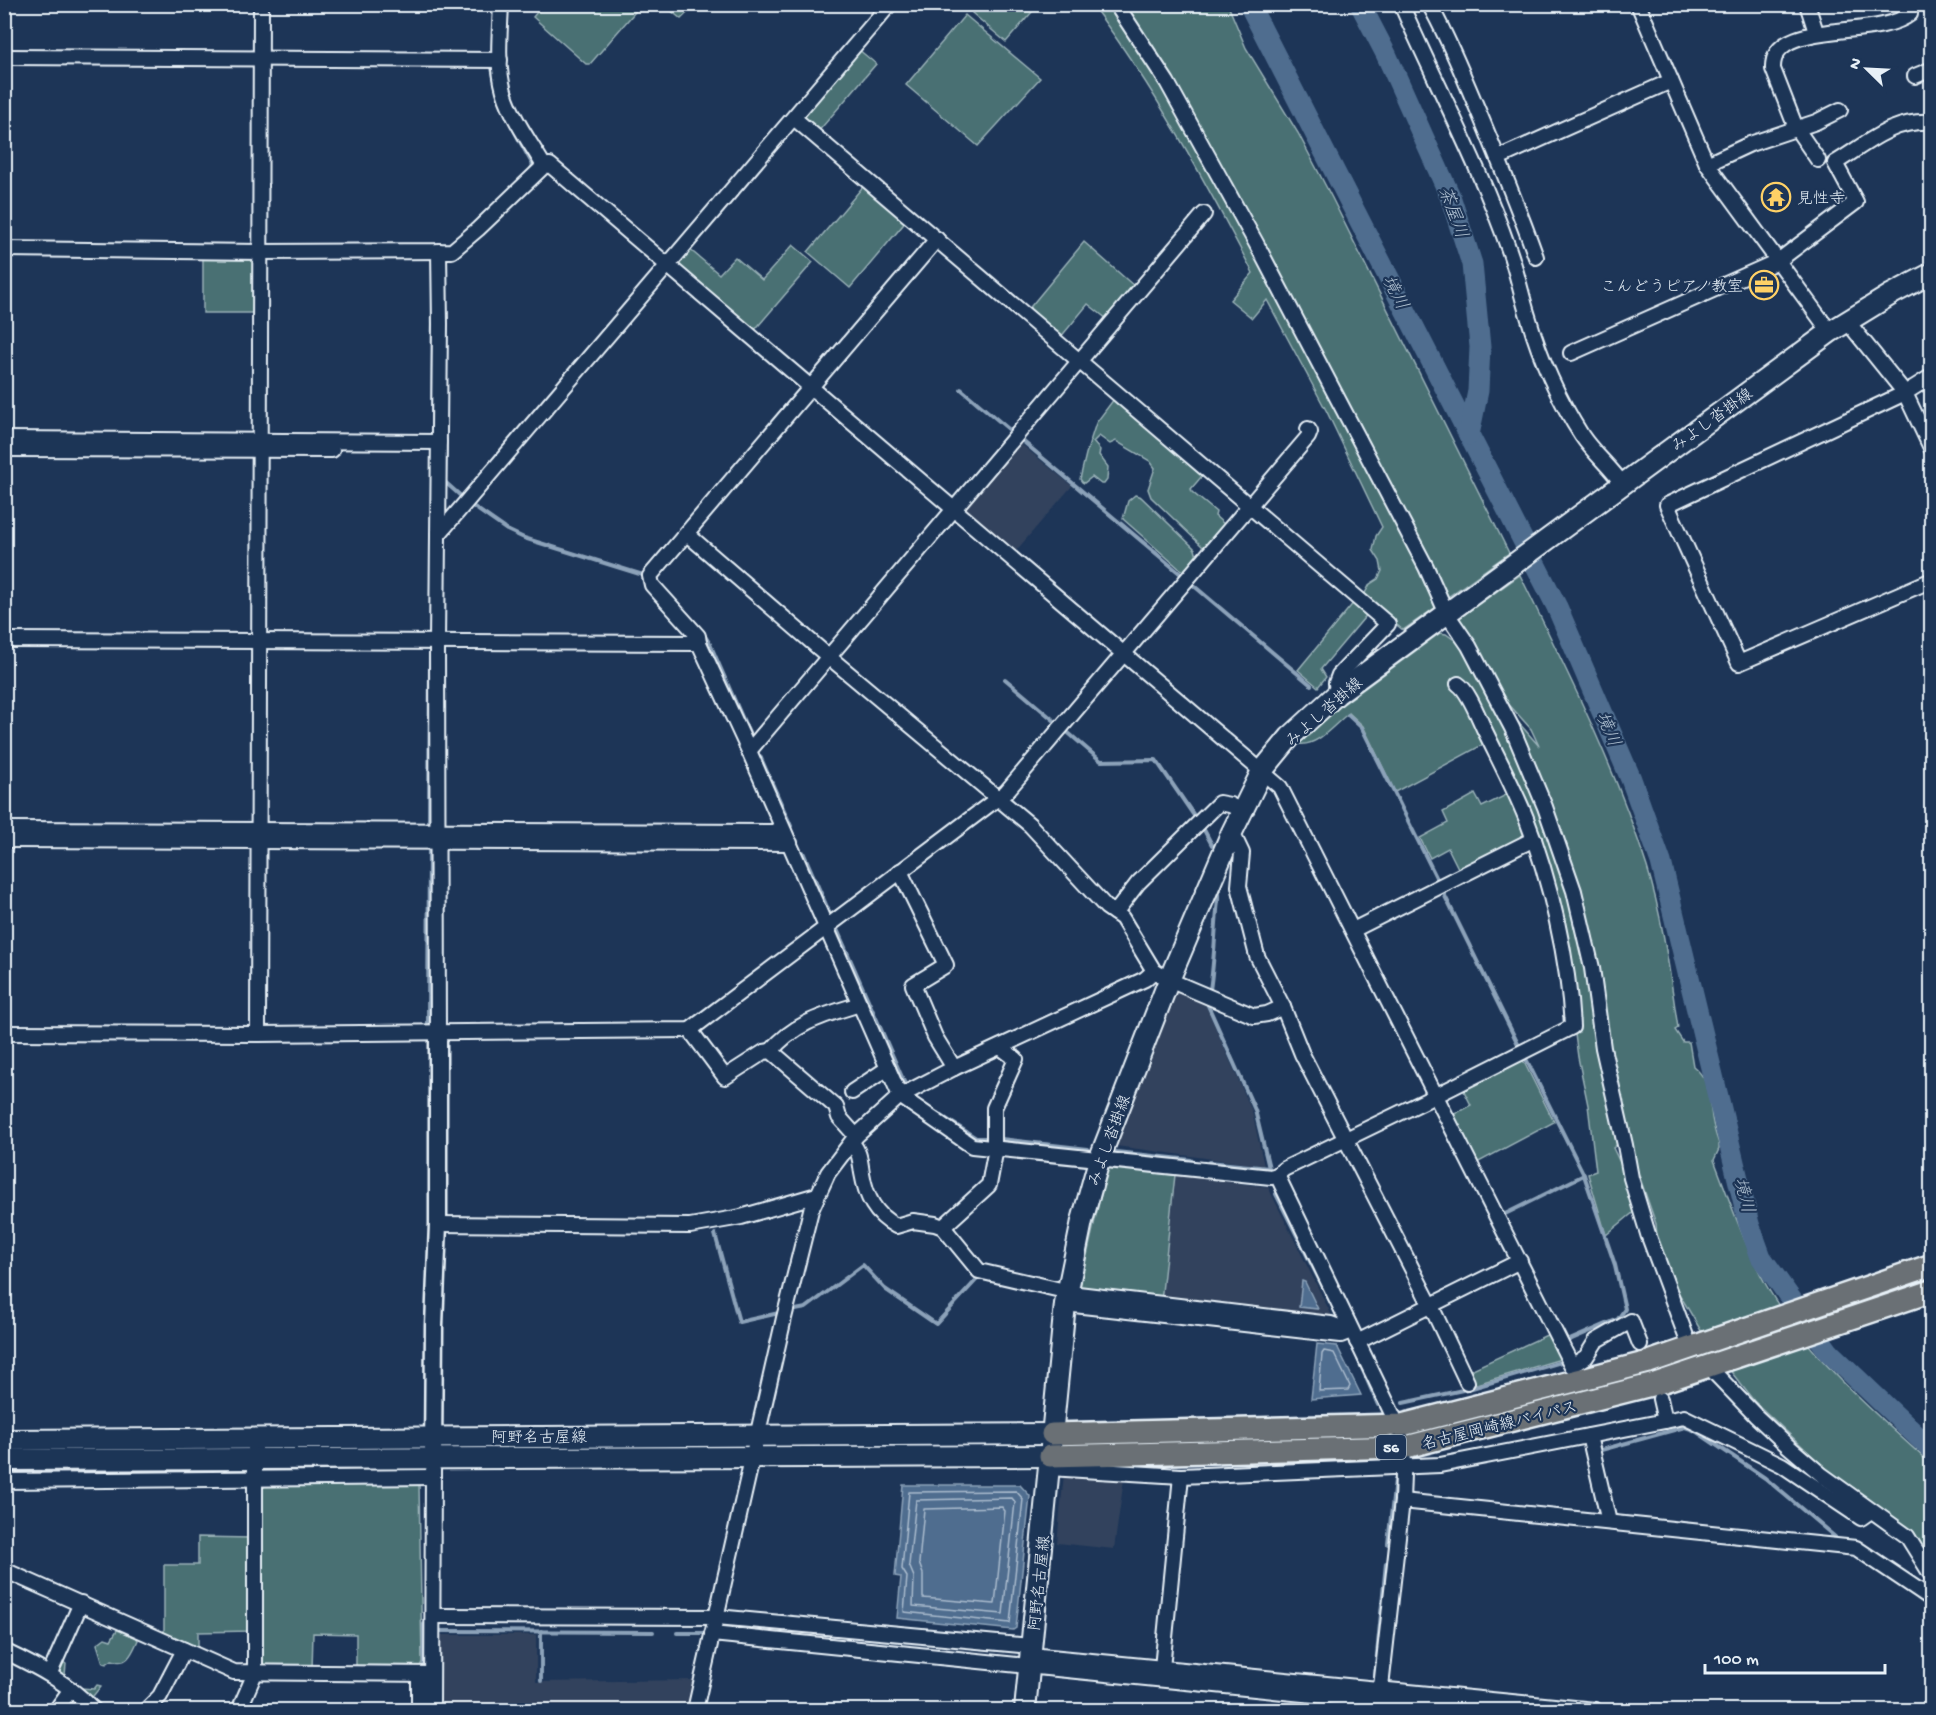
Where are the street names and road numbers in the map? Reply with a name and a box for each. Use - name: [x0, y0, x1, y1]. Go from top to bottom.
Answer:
- street label: みよし沓掛線: [1667, 384, 1757, 458]
- street label: みよし沓掛線: [1282, 673, 1368, 752]
- street label: みよし沓掛線: [1084, 1092, 1137, 1190]
- street label: 名古屋岡崎線バイパス: [1420, 1397, 1580, 1456]
- street label: 阿野名古屋線: [491, 1428, 587, 1449]
- road number: 56: [1376, 1435, 1406, 1459]
- street label: 阿野名古屋線: [1025, 1534, 1056, 1632]

